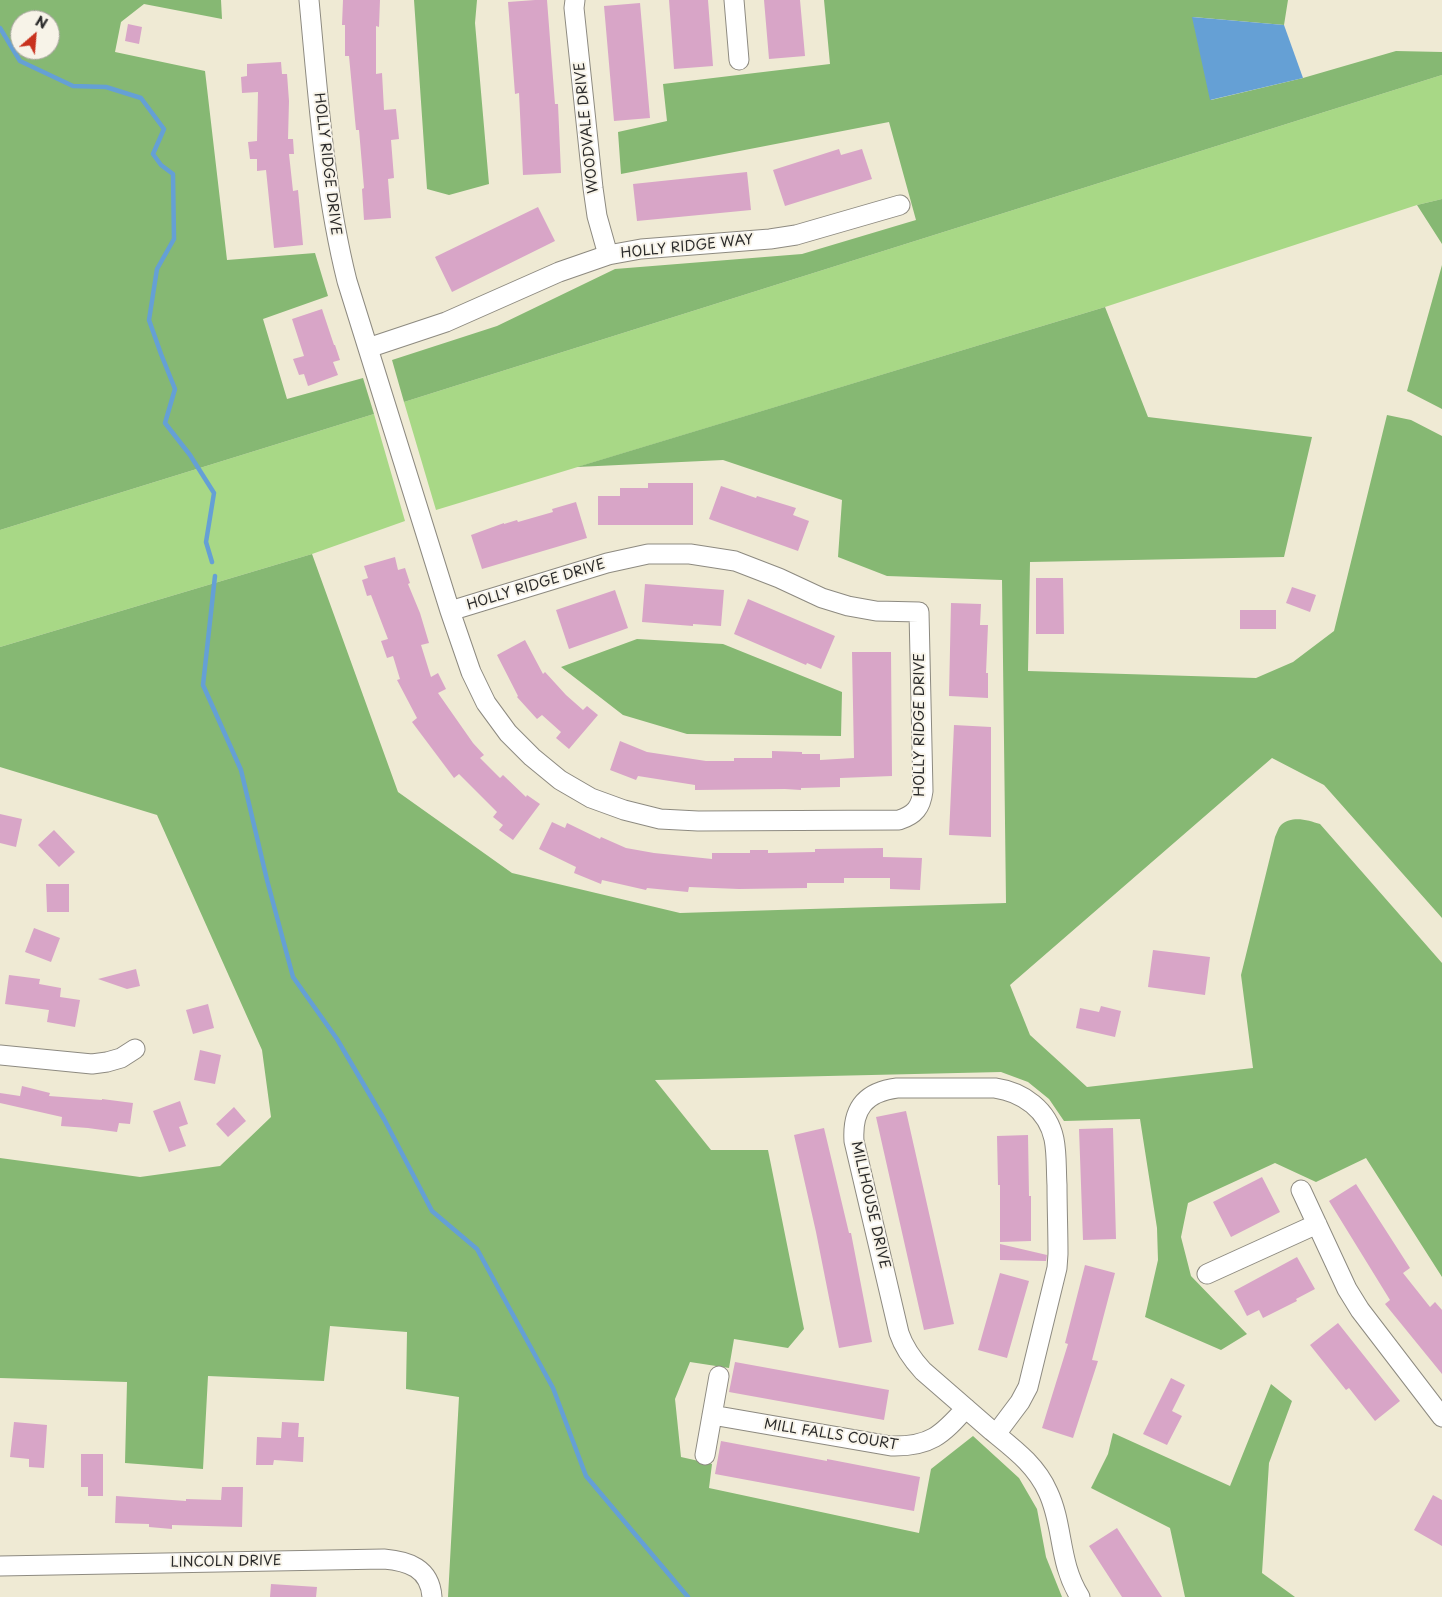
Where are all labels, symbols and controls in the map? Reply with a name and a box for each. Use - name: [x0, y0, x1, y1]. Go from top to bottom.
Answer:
- north arrow: [10, 10, 60, 60]
- text: N: [32, 10, 51, 34]
- street label: WOODVALE DRIVE: [572, 62, 602, 194]
- street label: HOLLY RIDGE DRIVE: [310, 92, 344, 236]
- street label: HOLLY RIDGE WAY: [620, 232, 754, 262]
- street label: HOLLY RIDGE DRIVE: [465, 556, 607, 614]
- street label: HOLLY RIDGE DRIVE: [912, 653, 928, 797]
- street label: MILLHOUSE DRIVE: [847, 1140, 893, 1270]
- street label: MILL FALLS COURT: [763, 1416, 899, 1454]
- street label: LINCOLN DRIVE: [170, 1553, 282, 1571]

